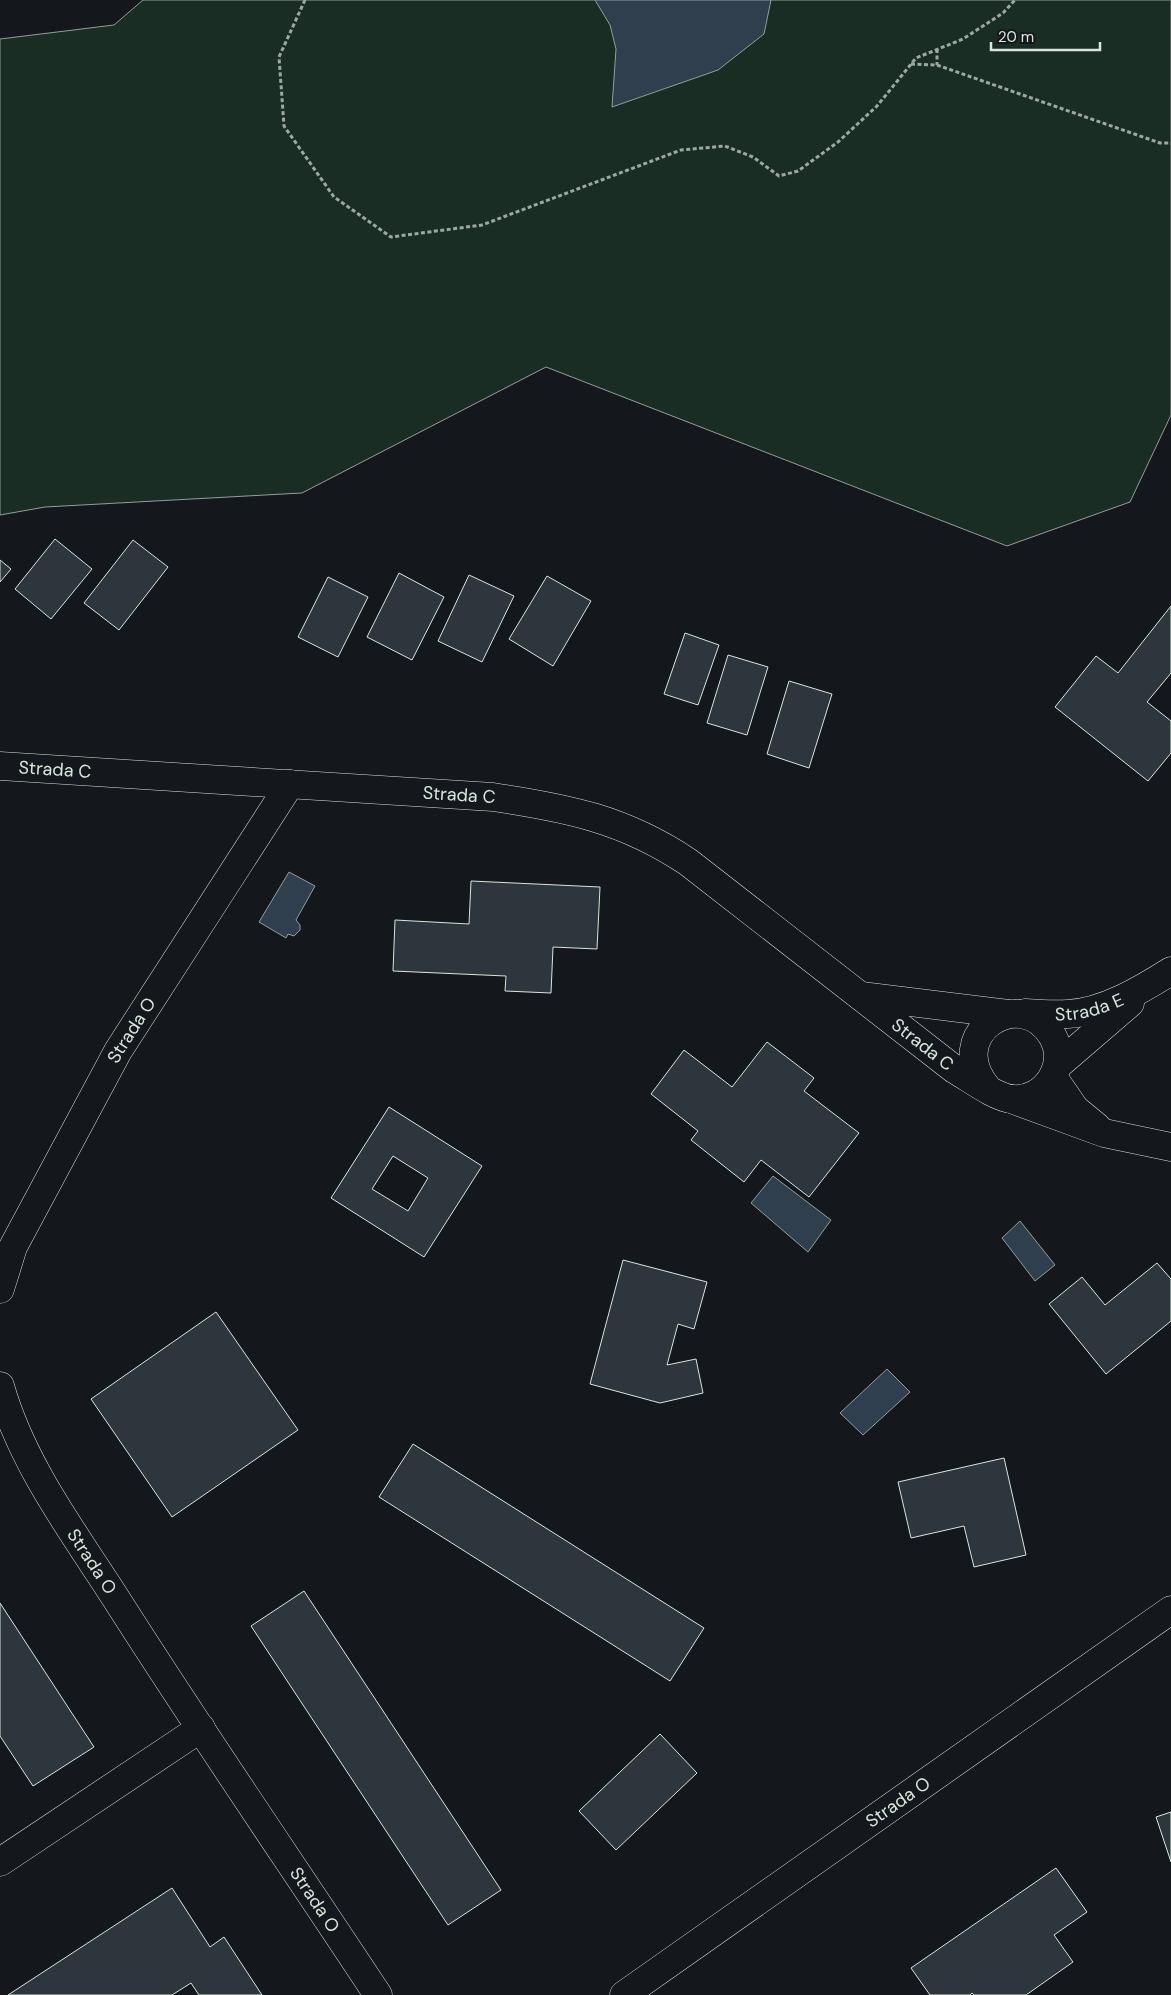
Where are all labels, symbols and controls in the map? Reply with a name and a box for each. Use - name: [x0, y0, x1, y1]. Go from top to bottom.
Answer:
- scale bar: [991, 20, 1100, 52]
- text: 20 m: [998, 27, 1034, 47]
- street label: Strada C: [18, 755, 92, 784]
- street label: Strada C: [422, 781, 496, 809]
- street label: Strada E: [1055, 988, 1127, 1026]
- street label: Strada O: [102, 993, 161, 1067]
- street label: Strada C: [887, 1013, 959, 1077]
- street label: Strada O: [61, 1524, 122, 1599]
- street label: Strada O: [861, 1771, 935, 1833]
- street label: Strada O: [284, 1862, 345, 1937]

